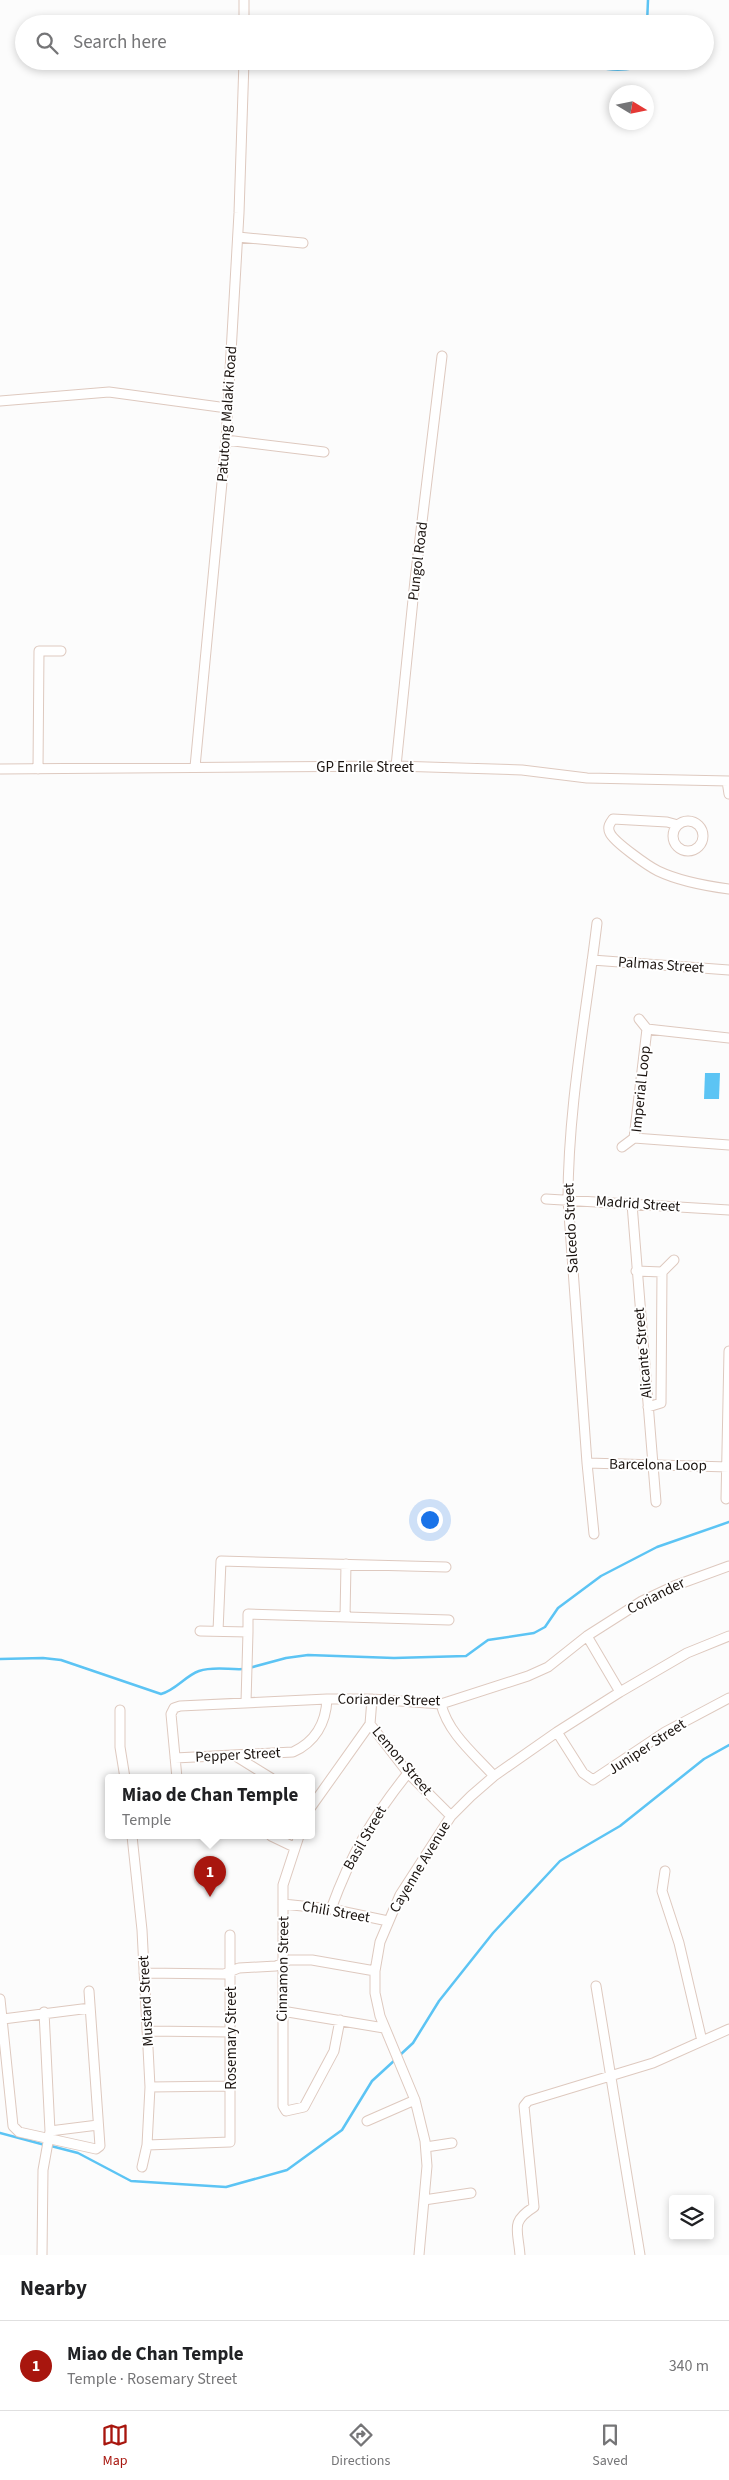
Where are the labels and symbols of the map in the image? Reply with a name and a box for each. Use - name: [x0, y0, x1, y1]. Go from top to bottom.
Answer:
- north arrow: [609, 85, 654, 130]
- street label: Patutong Malaki Road: [212, 345, 242, 483]
- street label: Pungol Road: [403, 520, 433, 602]
- street label: GP Enrile Street: [316, 757, 414, 778]
- street label: Palmas Street: [617, 952, 705, 978]
- street label: Imperial Loop: [626, 1045, 656, 1133]
- street label: Salcedo Street: [558, 1182, 584, 1274]
- street label: Madrid Street: [595, 1191, 681, 1217]
- street label: Alicante Street: [629, 1307, 657, 1399]
- street label: Barcelona Loop: [609, 1454, 707, 1476]
- your location: [417, 1507, 443, 1533]
- street label: Coriander: [623, 1572, 689, 1620]
- street label: Coriander Street: [337, 1689, 441, 1711]
- street label: Juniper Street: [604, 1714, 690, 1780]
- street label: Lemon Street: [367, 1722, 437, 1800]
- street label: Pepper Street: [195, 1742, 281, 1768]
- street label: Basil Street: [338, 1802, 392, 1874]
- street label: Cayenne Avenue: [384, 1817, 456, 1917]
- pin: 1: [194, 1856, 226, 1897]
- street label: Chili Street: [300, 1896, 372, 1928]
- street label: Cinnamon Street: [272, 1916, 294, 2022]
- street label: Mustard Street: [133, 1955, 159, 2047]
- street label: Rosemary Street: [221, 1986, 242, 2090]

